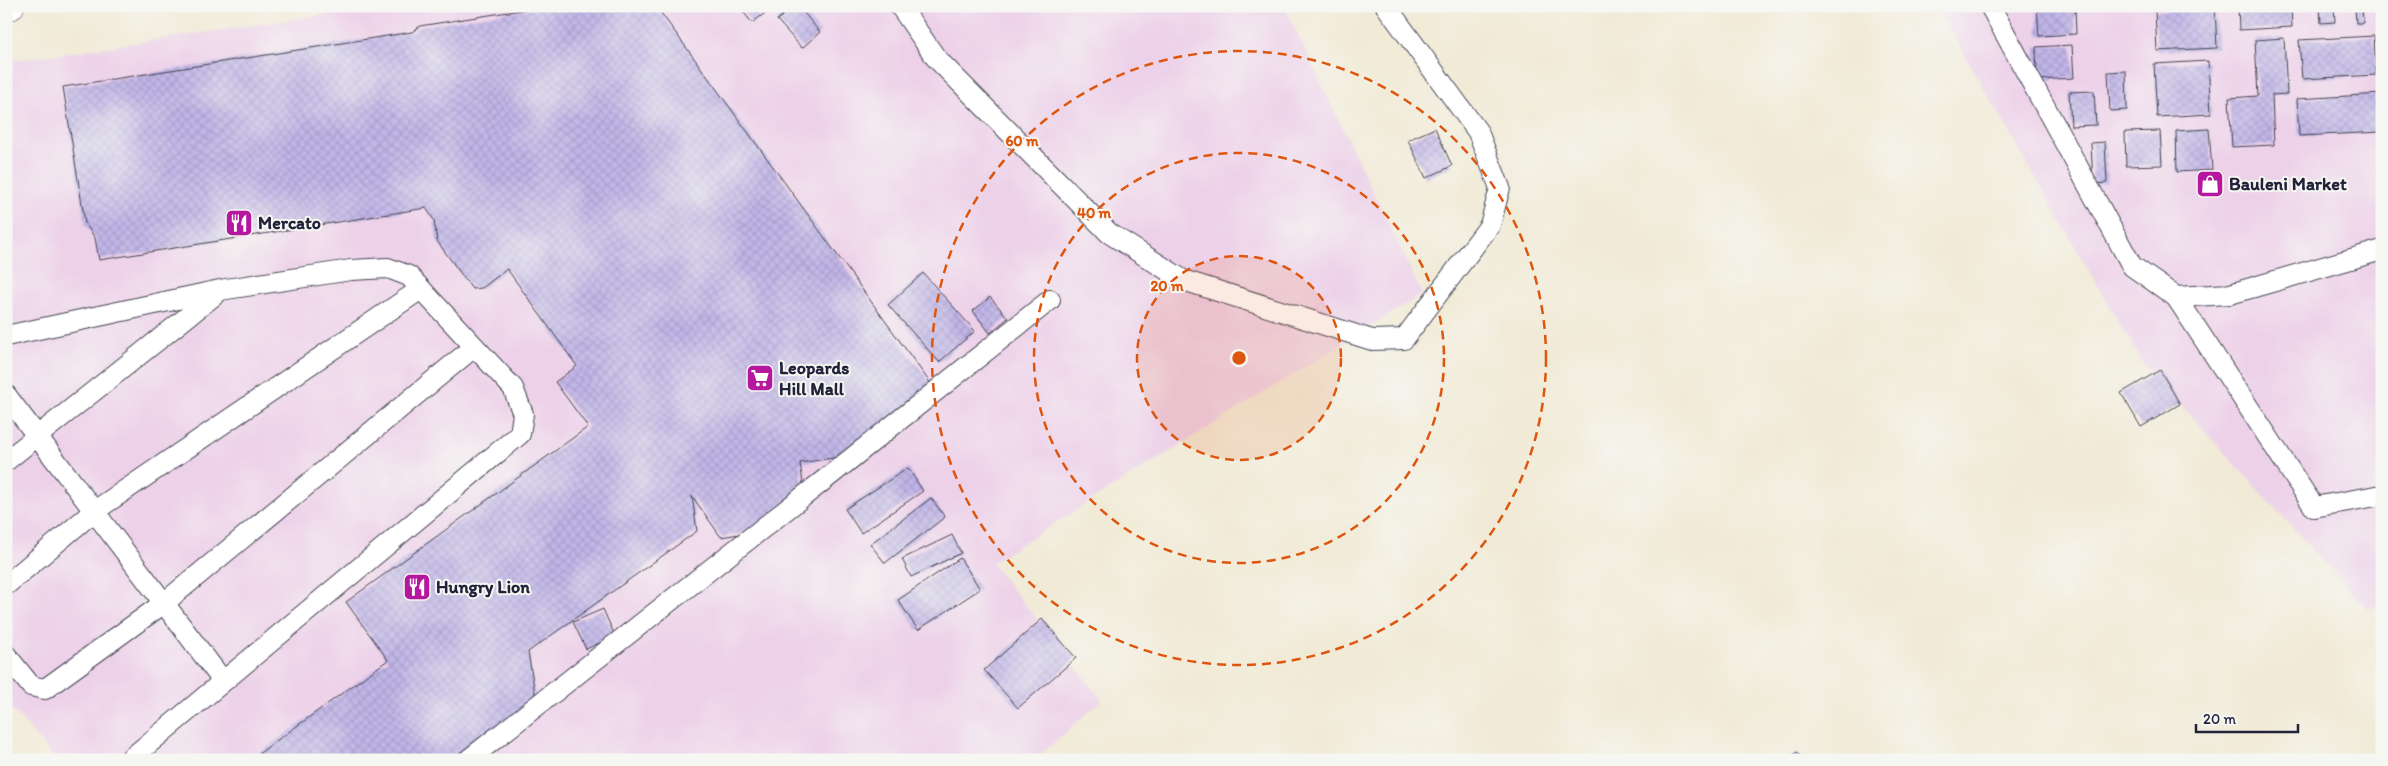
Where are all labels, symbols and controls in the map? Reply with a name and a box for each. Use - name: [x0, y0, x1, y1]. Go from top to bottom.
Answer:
- text: 60 m: [1005, 132, 1039, 150]
- shop icon: Bauleni Market: [2195, 169, 2225, 199]
- place label: Bauleni Market: [2229, 173, 2347, 195]
- text: 40 m: [1077, 204, 1112, 222]
- restaurant icon: Mercato: [224, 208, 254, 238]
- place label: Mercato: [258, 212, 321, 234]
- text: 20 m: [1150, 277, 1184, 295]
- centre of rings: [1230, 349, 1248, 367]
- place label: Leopards Hill Mall: [779, 357, 849, 400]
- supermarket icon: Leopards Hill Mall: [745, 363, 775, 393]
- restaurant icon: Hungry Lion: [402, 572, 432, 602]
- place label: Hungry Lion: [436, 576, 530, 598]
- scale bar: [2196, 701, 2298, 733]
- text: 20 m: [2203, 710, 2237, 728]

